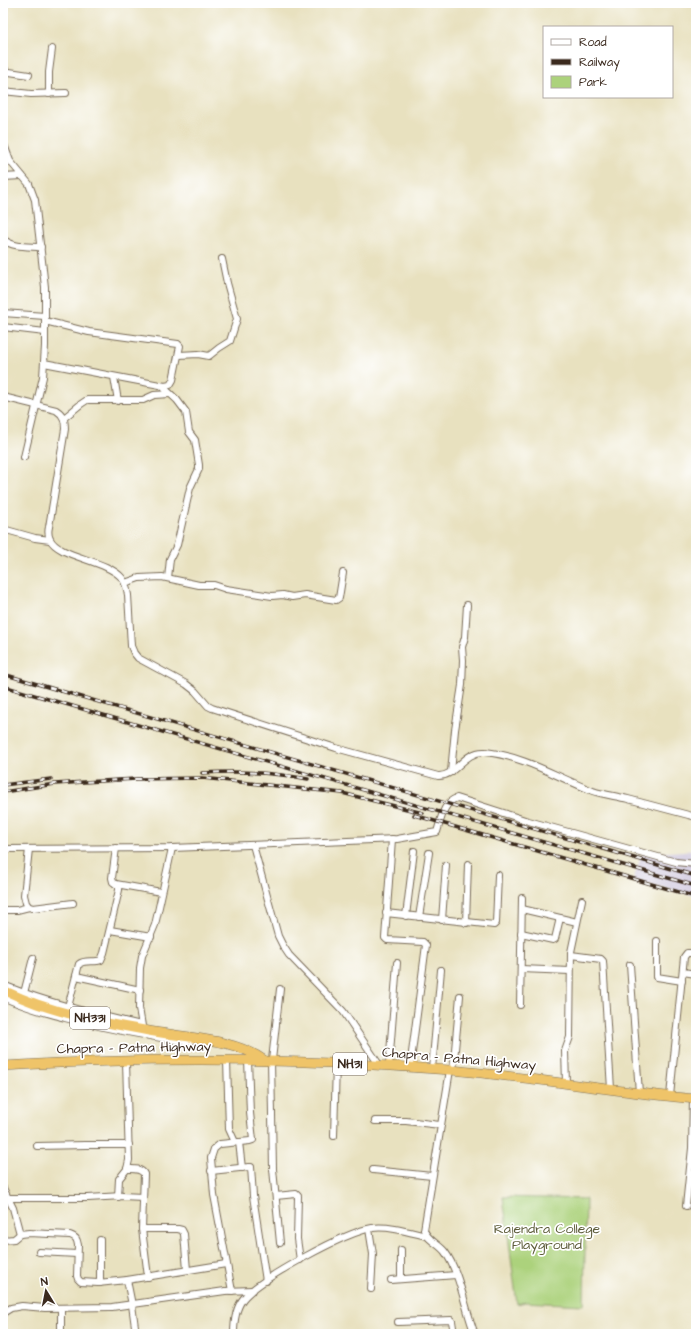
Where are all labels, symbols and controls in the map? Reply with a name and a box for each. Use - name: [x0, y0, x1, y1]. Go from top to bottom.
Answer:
- legend: [543, 26, 673, 98]
- text: Road: [579, 34, 607, 51]
- text: Railway: [579, 54, 620, 72]
- text: Park: [579, 74, 607, 91]
- road number: NH331: [70, 1007, 110, 1029]
- street label: Chapra - Patna Highway: [57, 1037, 212, 1059]
- street label: Chapra - Patna Highway: [381, 1042, 537, 1076]
- road number: NH31: [333, 1053, 367, 1075]
- park label: Rajendra College Playground: [494, 1219, 601, 1255]
- north arrow: [26, 1271, 66, 1311]
- text: N: [40, 1274, 49, 1290]

